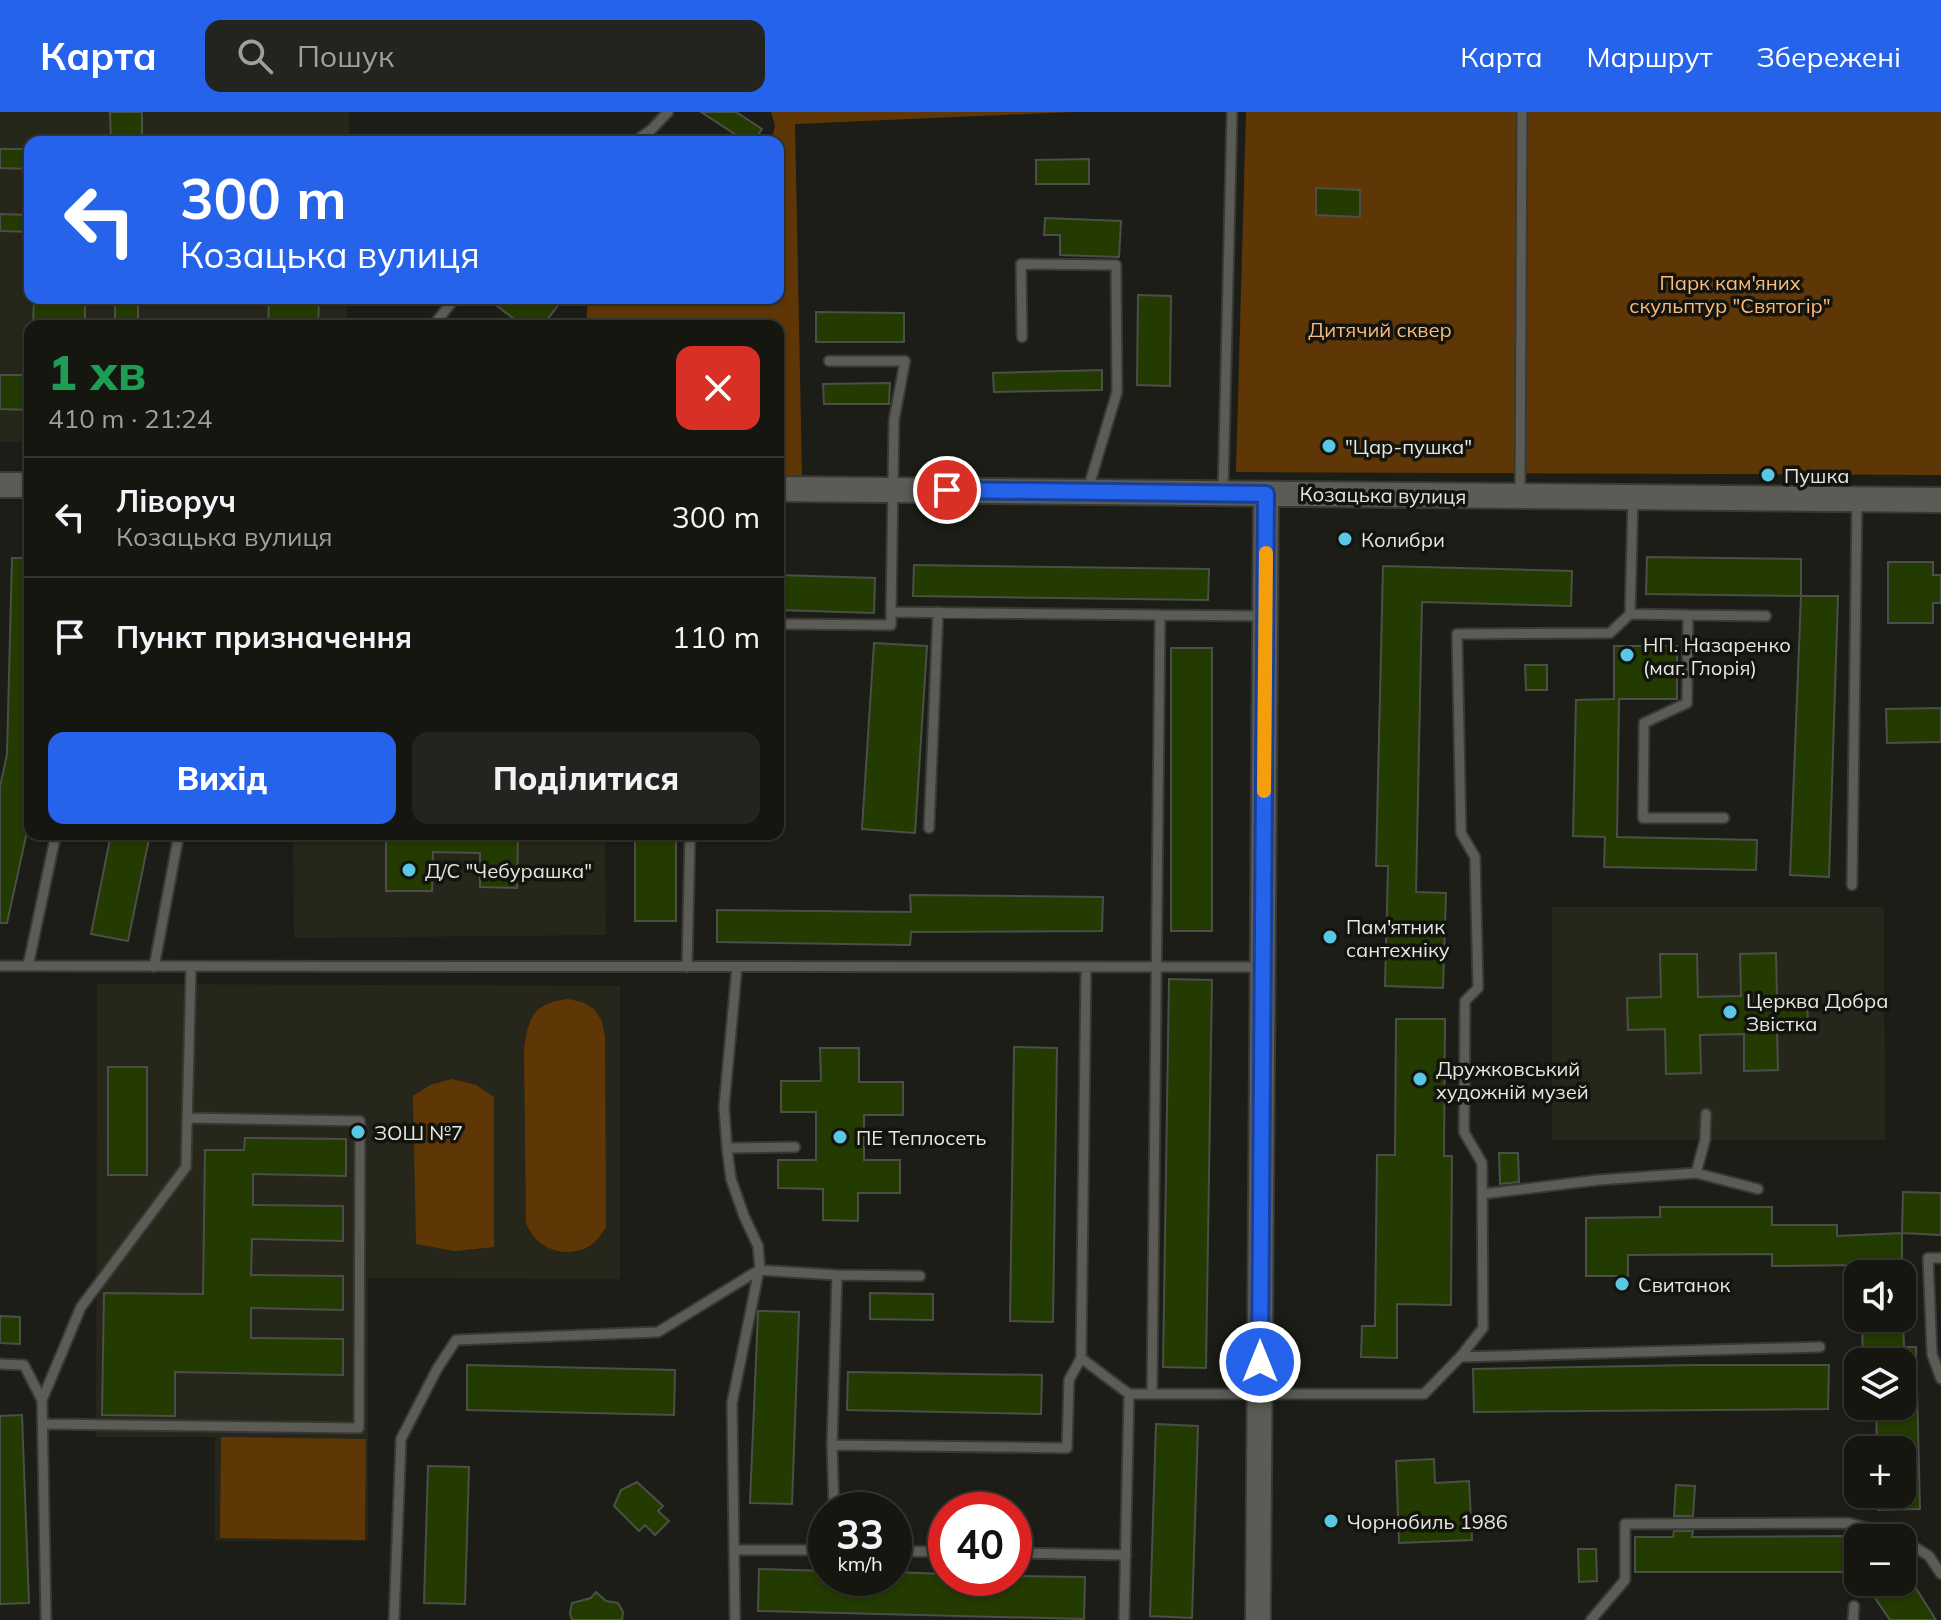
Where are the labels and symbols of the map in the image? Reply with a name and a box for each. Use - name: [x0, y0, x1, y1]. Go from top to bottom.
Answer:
- park label: Парк кам'яних скульптур "Святогір": [1629, 270, 1831, 318]
- park label: Дитячий сквер: [1308, 317, 1452, 342]
- place label: "Цар-пушка": [1345, 434, 1472, 459]
- marker: "Цар-пушка": [1320, 437, 1338, 455]
- pin: [913, 456, 981, 524]
- place label: Пушка: [1784, 463, 1849, 488]
- marker: Пушка: [1759, 466, 1777, 484]
- street label: Козацька вулиця: [1299, 481, 1467, 509]
- place label: Колибри: [1361, 527, 1445, 552]
- marker: Колибри: [1336, 530, 1354, 548]
- place label: НП. Назаренко (маг. Глорія): [1643, 632, 1791, 680]
- marker: НП. Назаренко (маг. Глорія): [1618, 646, 1636, 664]
- place label: Д/С "Чебурашка": [425, 858, 592, 883]
- marker: Д/С "Чебурашка": [400, 861, 418, 879]
- place label: Пам'ятник сантехніку: [1346, 914, 1450, 962]
- marker: Пам'ятник сантехніку: [1321, 928, 1339, 946]
- place label: Церква Добра Звістка: [1746, 988, 1888, 1036]
- marker: Церква Добра Звістка: [1721, 1003, 1739, 1021]
- place label: Дружковський художній музей: [1436, 1056, 1589, 1104]
- marker: Дружковський художній музей: [1411, 1070, 1429, 1088]
- place label: ЗОШ №7: [374, 1120, 463, 1145]
- marker: ЗОШ №7: [349, 1123, 367, 1141]
- place label: ПЕ Теплосеть: [856, 1125, 986, 1150]
- marker: ПЕ Теплосеть: [831, 1128, 849, 1146]
- place label: Свитанок: [1638, 1272, 1731, 1297]
- marker: Свитанок: [1613, 1275, 1631, 1293]
- position arrow: [1218, 1320, 1302, 1404]
- speed limit sign: 40: [928, 1492, 1032, 1596]
- place label: Чорнобиль 1986: [1347, 1509, 1508, 1534]
- marker: Чорнобиль 1986: [1322, 1512, 1340, 1530]

